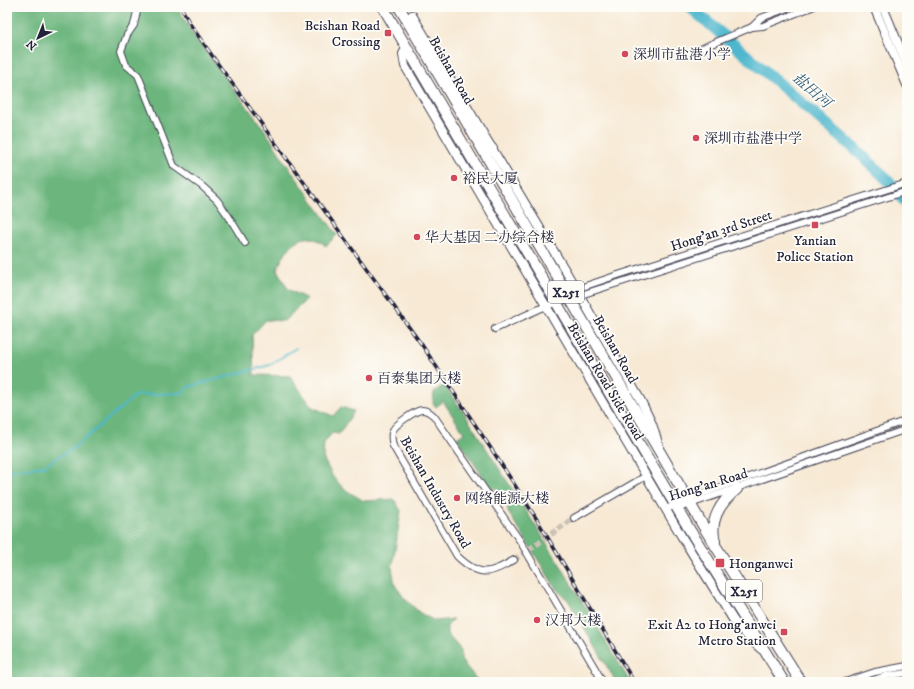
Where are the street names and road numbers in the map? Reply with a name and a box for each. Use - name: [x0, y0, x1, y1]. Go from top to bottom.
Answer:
- street label: Beishan Road: [424, 33, 478, 108]
- street label: Hong'an 3rd Street: [668, 206, 775, 256]
- road number: X251: [548, 281, 584, 303]
- street label: Beishan Road: [588, 312, 642, 387]
- street label: Beishan Road Side Road: [563, 319, 647, 444]
- street label: Beishan Industry Road: [396, 433, 475, 552]
- street label: Hong'an Road: [667, 464, 750, 505]
- road number: X251: [726, 580, 762, 602]

